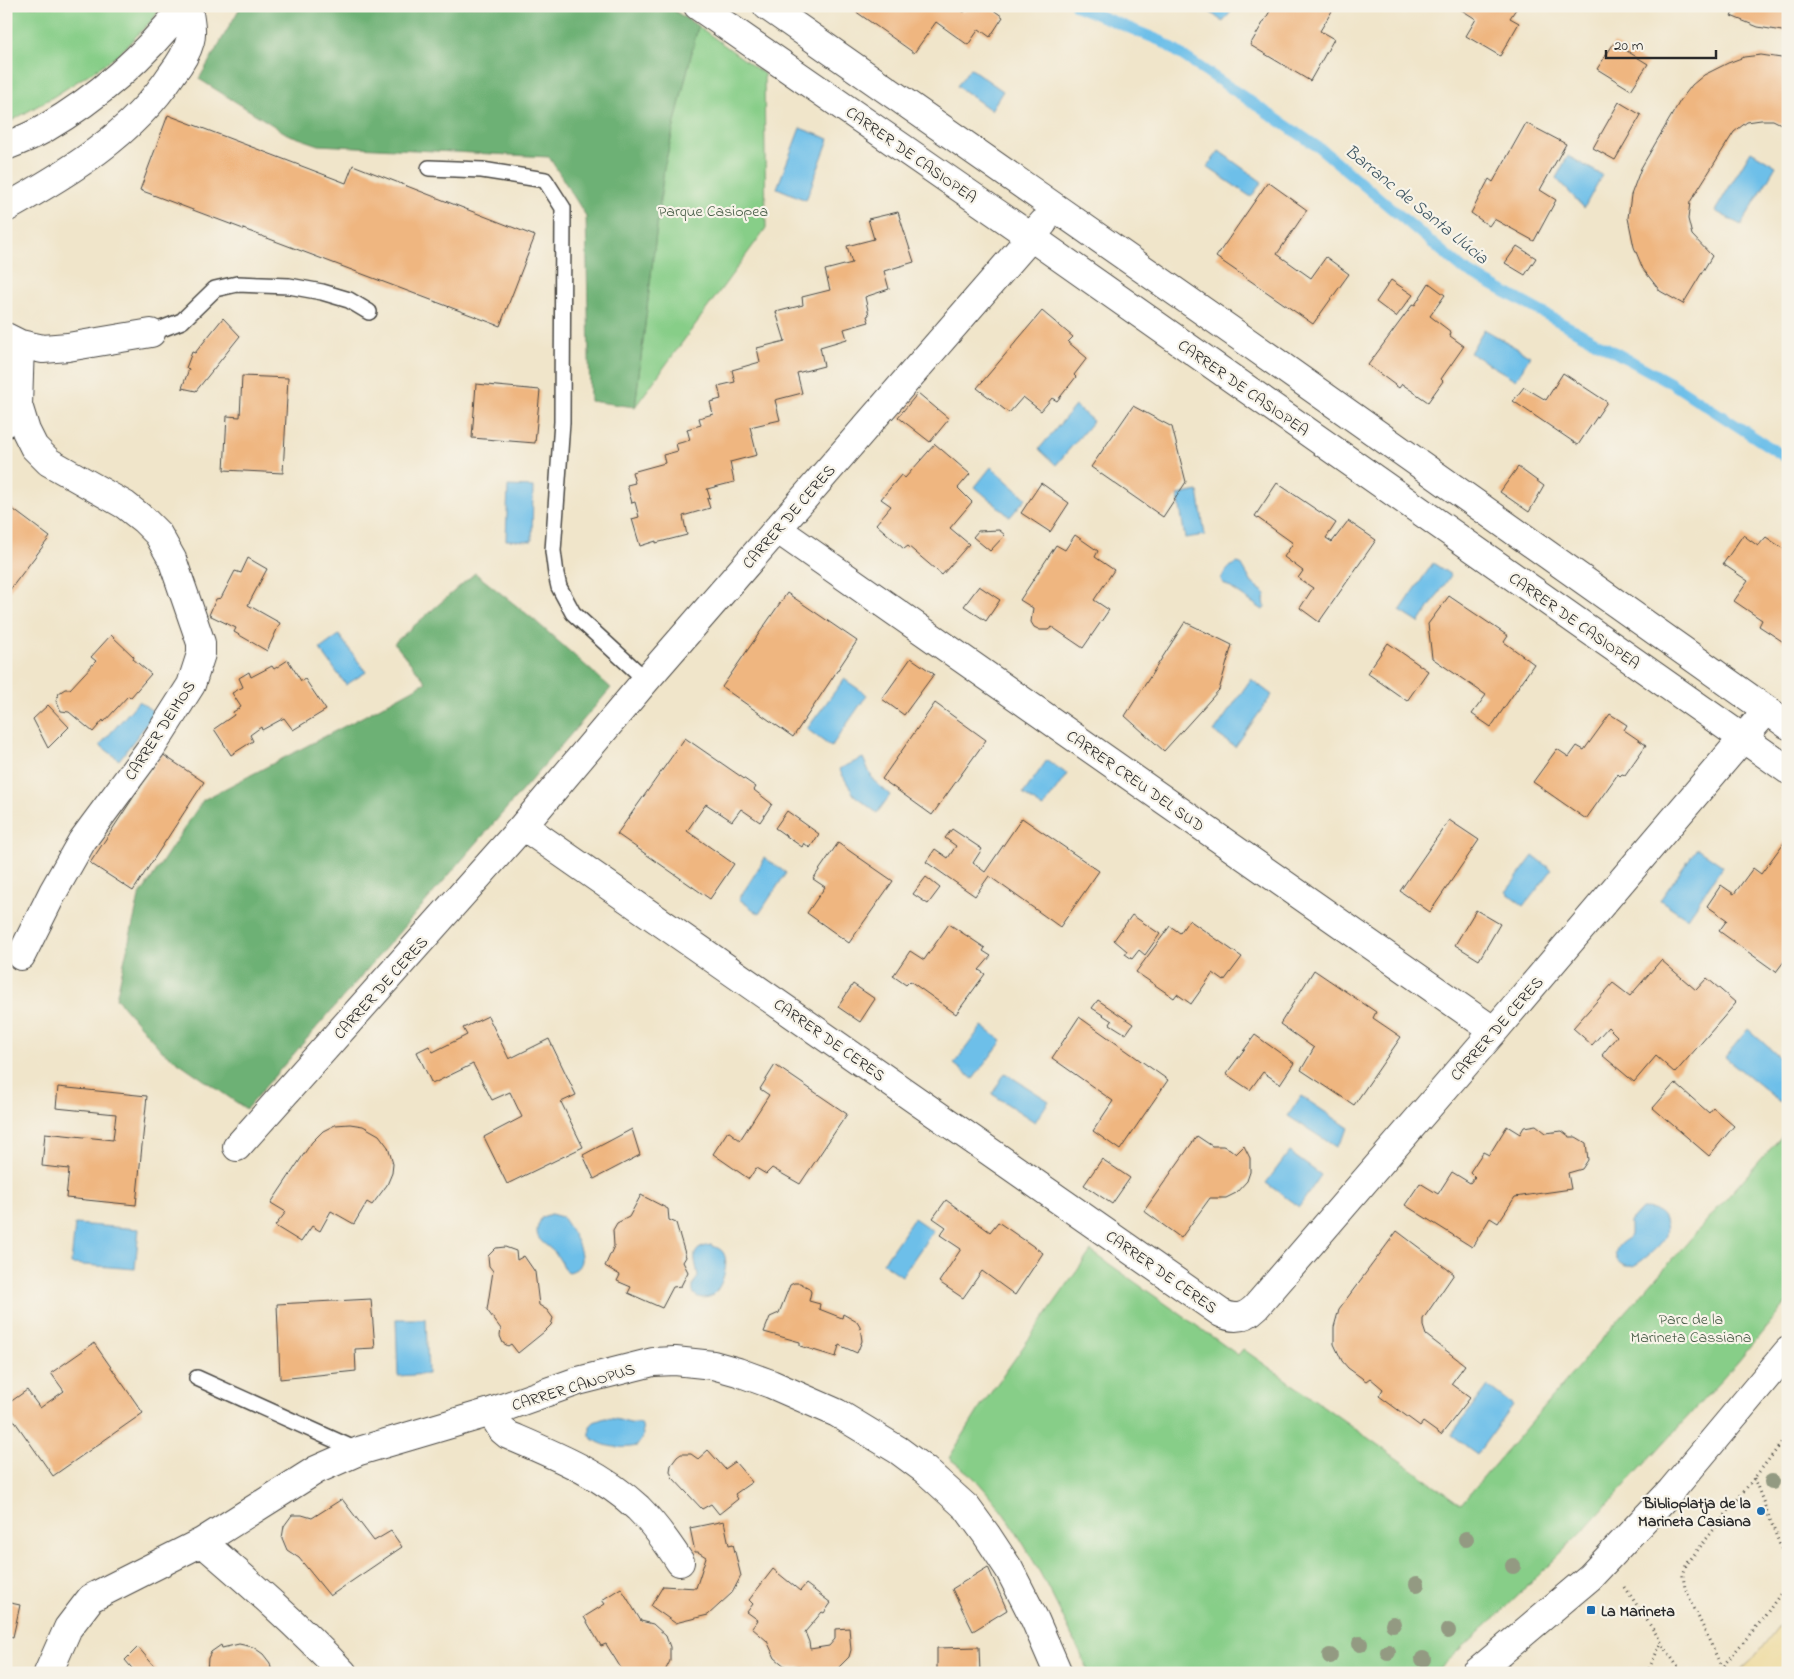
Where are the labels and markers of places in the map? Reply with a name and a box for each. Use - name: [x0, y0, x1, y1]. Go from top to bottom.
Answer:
- place label: Biblioplatja de la Marineta Casiana: [1638, 1492, 1751, 1534]
- marker: Biblioplatja de la Marineta Casiana: [1755, 1505, 1767, 1517]
- place label: La Marineta: [1601, 1600, 1675, 1624]
- marker: La Marineta: [1585, 1604, 1597, 1616]

